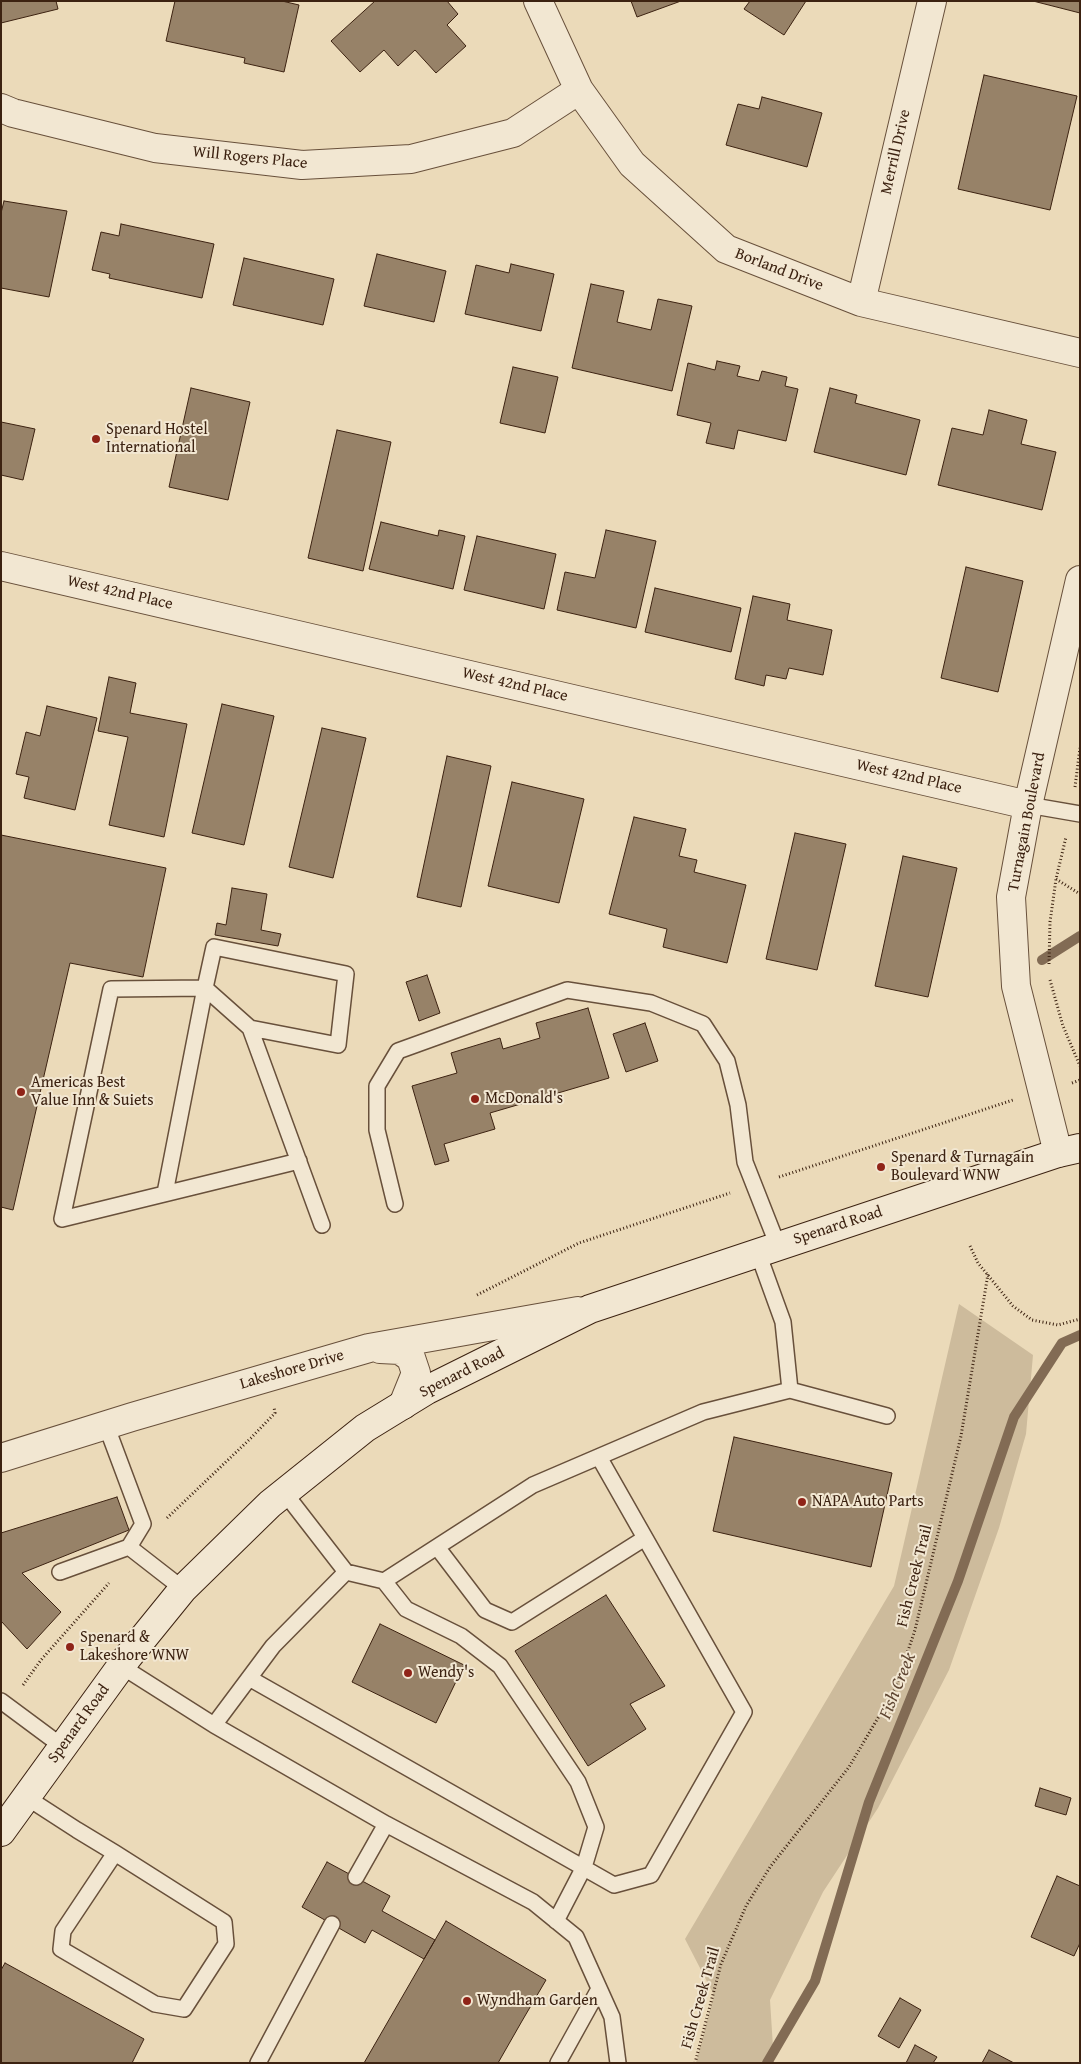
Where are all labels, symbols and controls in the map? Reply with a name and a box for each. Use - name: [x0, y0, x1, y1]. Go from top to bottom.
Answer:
- street label: Merrill Drive: [877, 108, 915, 196]
- street label: Will Rogers Place: [192, 142, 308, 174]
- street label: Borland Drive: [732, 244, 826, 296]
- place label: Spenard Hostel International: [106, 420, 208, 458]
- marker: Spenard Hostel International: [90, 433, 102, 445]
- street label: West 42nd Place: [65, 572, 175, 614]
- street label: West 42nd Place: [460, 664, 570, 706]
- street label: Turnagain Boulevard: [1004, 751, 1050, 893]
- street label: West 42nd Place: [854, 756, 964, 798]
- place label: Americas Best Value Inn & Suiets: [31, 1073, 153, 1111]
- marker: Americas Best Value Inn & Suiets: [15, 1086, 27, 1098]
- place label: McDonald's: [485, 1089, 563, 1109]
- marker: McDonald's: [469, 1093, 481, 1105]
- place label: Spenard & Turnagain Boulevard WNW: [891, 1148, 1034, 1186]
- marker: Spenard & Turnagain Boulevard WNW: [875, 1161, 887, 1173]
- street label: Spenard Road: [791, 1203, 885, 1249]
- street label: Spenard Road: [416, 1343, 508, 1403]
- street label: Lakeshore Drive: [238, 1346, 346, 1394]
- place label: NAPA Auto Parts: [812, 1492, 924, 1512]
- marker: NAPA Auto Parts: [796, 1496, 808, 1508]
- street label: Fish Creek Trail: [893, 1523, 937, 1629]
- place label: Spenard & Lakeshore WNW: [80, 1628, 189, 1666]
- marker: Spenard & Lakeshore WNW: [64, 1641, 76, 1653]
- water label: Fish Creek: [875, 1650, 921, 1722]
- place label: Wendy's: [418, 1663, 474, 1683]
- marker: Wendy's: [402, 1667, 414, 1679]
- street label: Spenard Road: [44, 1681, 114, 1767]
- street label: Fish Creek Trail: [677, 1945, 725, 2051]
- place label: Wyndham Garden: [477, 1991, 598, 2011]
- marker: Wyndham Garden: [461, 1995, 473, 2007]

